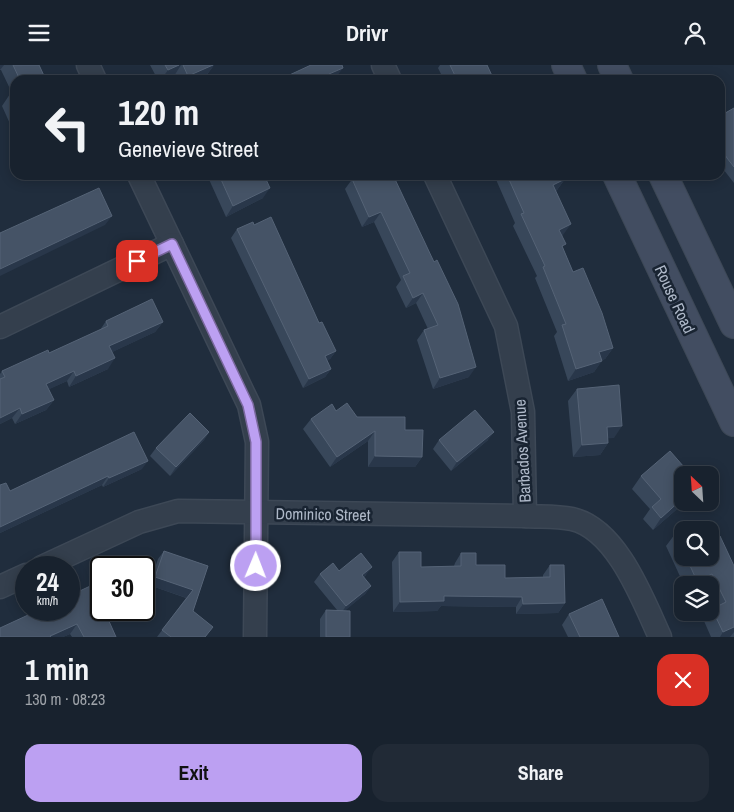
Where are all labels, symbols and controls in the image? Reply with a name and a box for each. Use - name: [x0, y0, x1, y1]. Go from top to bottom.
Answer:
- text: Drivr: [346, 18, 388, 48]
- icon: menu: [25, 19, 53, 47]
- icon: person: [681, 19, 709, 47]
- text: 120 m: [118, 89, 199, 136]
- icon: left: [35, 95, 100, 160]
- text: Genevieve Street: [118, 134, 258, 164]
- pin: [116, 240, 158, 282]
- icon: arrive: [123, 247, 151, 275]
- street label: Rouse Road: [650, 261, 700, 337]
- street label: Barbados Avenue: [508, 399, 536, 503]
- north arrow: [674, 466, 719, 511]
- map controls: [674, 466, 719, 621]
- street label: Dominico Street: [275, 502, 371, 526]
- button: search: [674, 521, 719, 566]
- position arrow: [229, 539, 281, 591]
- speed limit sign: 30: [90, 556, 155, 621]
- text: 24: [36, 565, 59, 599]
- button: layers: [674, 576, 719, 621]
- text: km/h: [37, 593, 58, 609]
- text: 1 min: [25, 649, 89, 689]
- button: close: [657, 654, 709, 706]
- text: 130 m · 08:23: [25, 688, 105, 710]
- button: Exit: [25, 744, 362, 802]
- button: Share: [372, 744, 709, 802]

